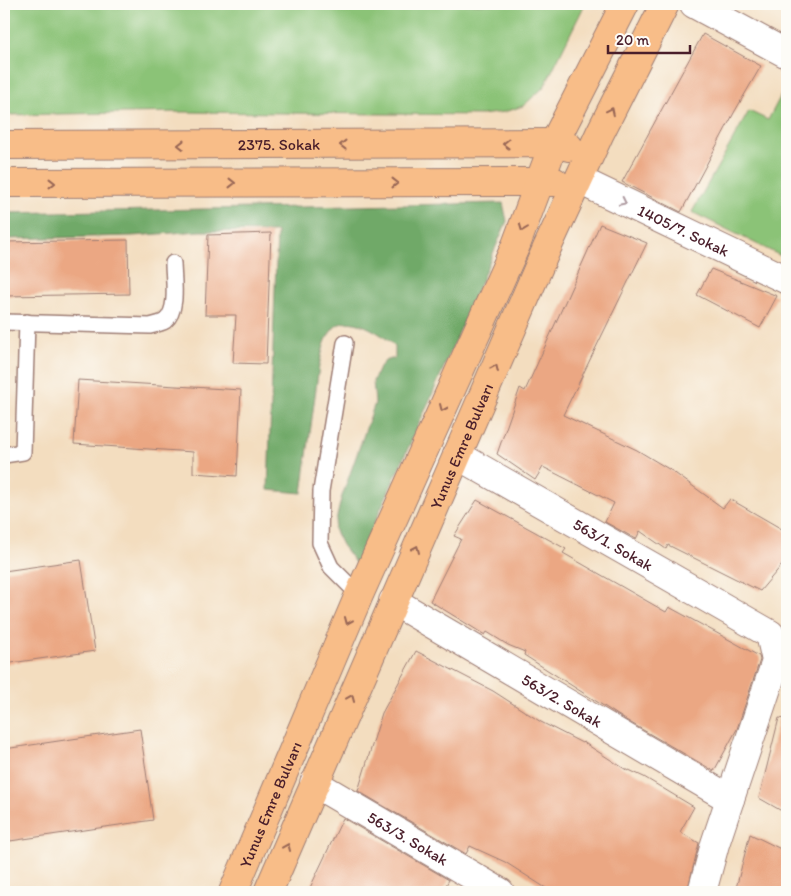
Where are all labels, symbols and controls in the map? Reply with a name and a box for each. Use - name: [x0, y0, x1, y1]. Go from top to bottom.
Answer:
- scale bar: [608, 22, 691, 54]
- text: 20 m: [616, 31, 650, 49]
- one-way arrow: [605, 107, 615, 116]
- street label: 2375. Sokak: [238, 134, 320, 154]
- one-way arrow: [501, 139, 509, 149]
- one-way arrow: [176, 140, 184, 150]
- one-way arrow: [339, 140, 346, 150]
- one-way arrow: [49, 178, 57, 188]
- one-way arrow: [229, 178, 237, 188]
- one-way arrow: [392, 178, 399, 188]
- one-way arrow: [618, 195, 627, 206]
- street label: 1405/7. Sokak: [635, 200, 732, 260]
- one-way arrow: [519, 223, 529, 231]
- one-way arrow: [488, 364, 499, 373]
- street label: Yunus Emre Bulvarı: [426, 380, 497, 512]
- one-way arrow: [438, 403, 449, 412]
- street label: 563/1. Sokak: [570, 514, 657, 575]
- one-way arrow: [409, 545, 420, 554]
- one-way arrow: [344, 616, 354, 624]
- street label: 563/2. Sokak: [518, 669, 606, 731]
- one-way arrow: [345, 694, 355, 703]
- street label: Yunus Emre Bulvarı: [235, 738, 305, 871]
- street label: 563/3. Sokak: [364, 807, 452, 869]
- one-way arrow: [281, 844, 291, 852]

